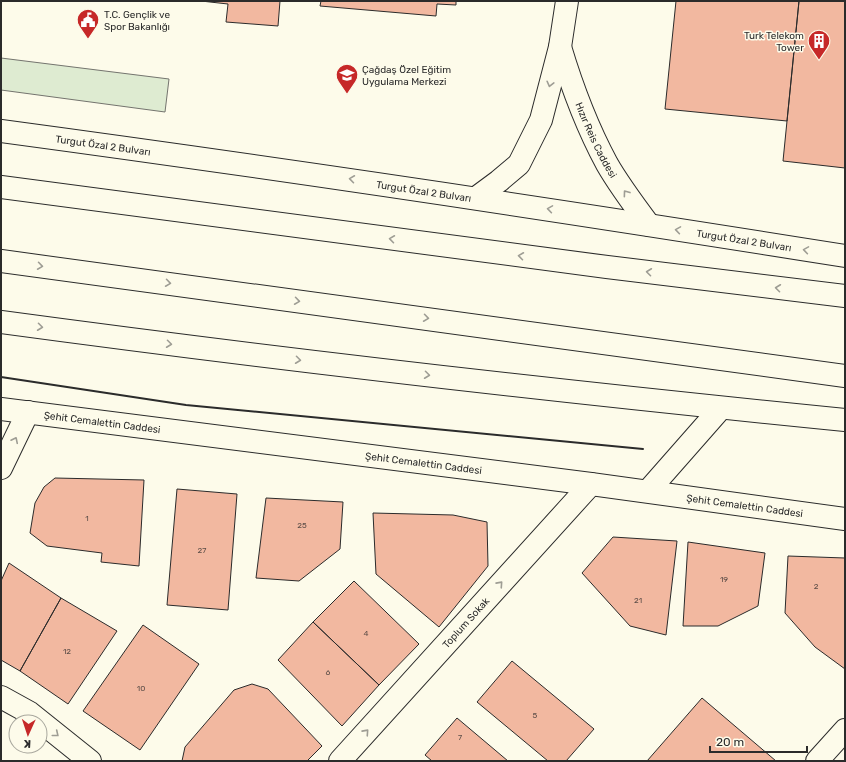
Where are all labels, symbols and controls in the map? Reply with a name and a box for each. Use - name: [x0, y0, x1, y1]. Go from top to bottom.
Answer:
- public building icon: T.C. Gençlik ve Spor Bakanlığı: [75, 7, 101, 40]
- place label: T.C. Gençlik ve Spor Bakanlığı: [104, 9, 170, 33]
- building icon: Turk Telekom Tower: [806, 28, 832, 61]
- place label: Turk Telekom Tower: [744, 30, 804, 54]
- school or university icon: Çağdaş Özel Eğitim Uygulama Merkezi: [334, 62, 360, 95]
- place label: Çağdaş Özel Eğitim Uygulama Merkezi: [362, 64, 451, 88]
- one-way arrow: [547, 81, 555, 88]
- street label: Hızır Reis Caddesi: [572, 101, 619, 180]
- street label: Turgut Özal 2 Bulvarı: [55, 133, 151, 158]
- one-way arrow: [349, 175, 355, 184]
- street label: Turgut Özal 2 Bulvarı: [375, 179, 472, 205]
- one-way arrow: [624, 191, 631, 198]
- one-way arrow: [547, 205, 553, 214]
- one-way arrow: [675, 226, 681, 234]
- street label: Turgut Özal 2 Bulvarı: [696, 228, 792, 254]
- one-way arrow: [389, 235, 395, 244]
- one-way arrow: [803, 246, 810, 255]
- one-way arrow: [517, 252, 524, 261]
- one-way arrow: [37, 261, 43, 270]
- one-way arrow: [646, 268, 652, 277]
- one-way arrow: [165, 278, 172, 287]
- one-way arrow: [775, 284, 782, 293]
- one-way arrow: [294, 296, 300, 305]
- one-way arrow: [423, 313, 429, 322]
- one-way arrow: [37, 323, 43, 332]
- one-way arrow: [166, 339, 172, 348]
- one-way arrow: [295, 355, 301, 364]
- one-way arrow: [424, 370, 430, 379]
- street label: Şehit Cemalettin Caddesi: [43, 409, 161, 436]
- one-way arrow: [10, 437, 18, 444]
- street label: Şehit Cemalettin Caddesi: [364, 450, 483, 477]
- street label: Şehit Cemalettin Caddesi: [686, 492, 804, 520]
- house number: 1: [85, 514, 89, 523]
- house number: 25: [297, 521, 307, 530]
- house number: 27: [198, 546, 206, 555]
- house number: 19: [720, 575, 728, 584]
- one-way arrow: [496, 581, 503, 588]
- house number: 2: [814, 582, 819, 591]
- street label: Toplum Sokak: [440, 595, 493, 651]
- house number: 21: [634, 596, 642, 605]
- house number: 4: [364, 629, 369, 638]
- house number: 12: [63, 647, 71, 656]
- house number: 6: [326, 668, 331, 677]
- house number: 10: [137, 684, 145, 693]
- house number: 5: [533, 711, 538, 720]
- north arrow: [8, 714, 48, 754]
- scale bar: [710, 728, 807, 754]
- one-way arrow: [52, 729, 59, 736]
- one-way arrow: [362, 729, 369, 737]
- house number: 7: [458, 733, 462, 742]
- text: 20 m: [716, 735, 744, 749]
- text: K: [23, 737, 31, 750]

